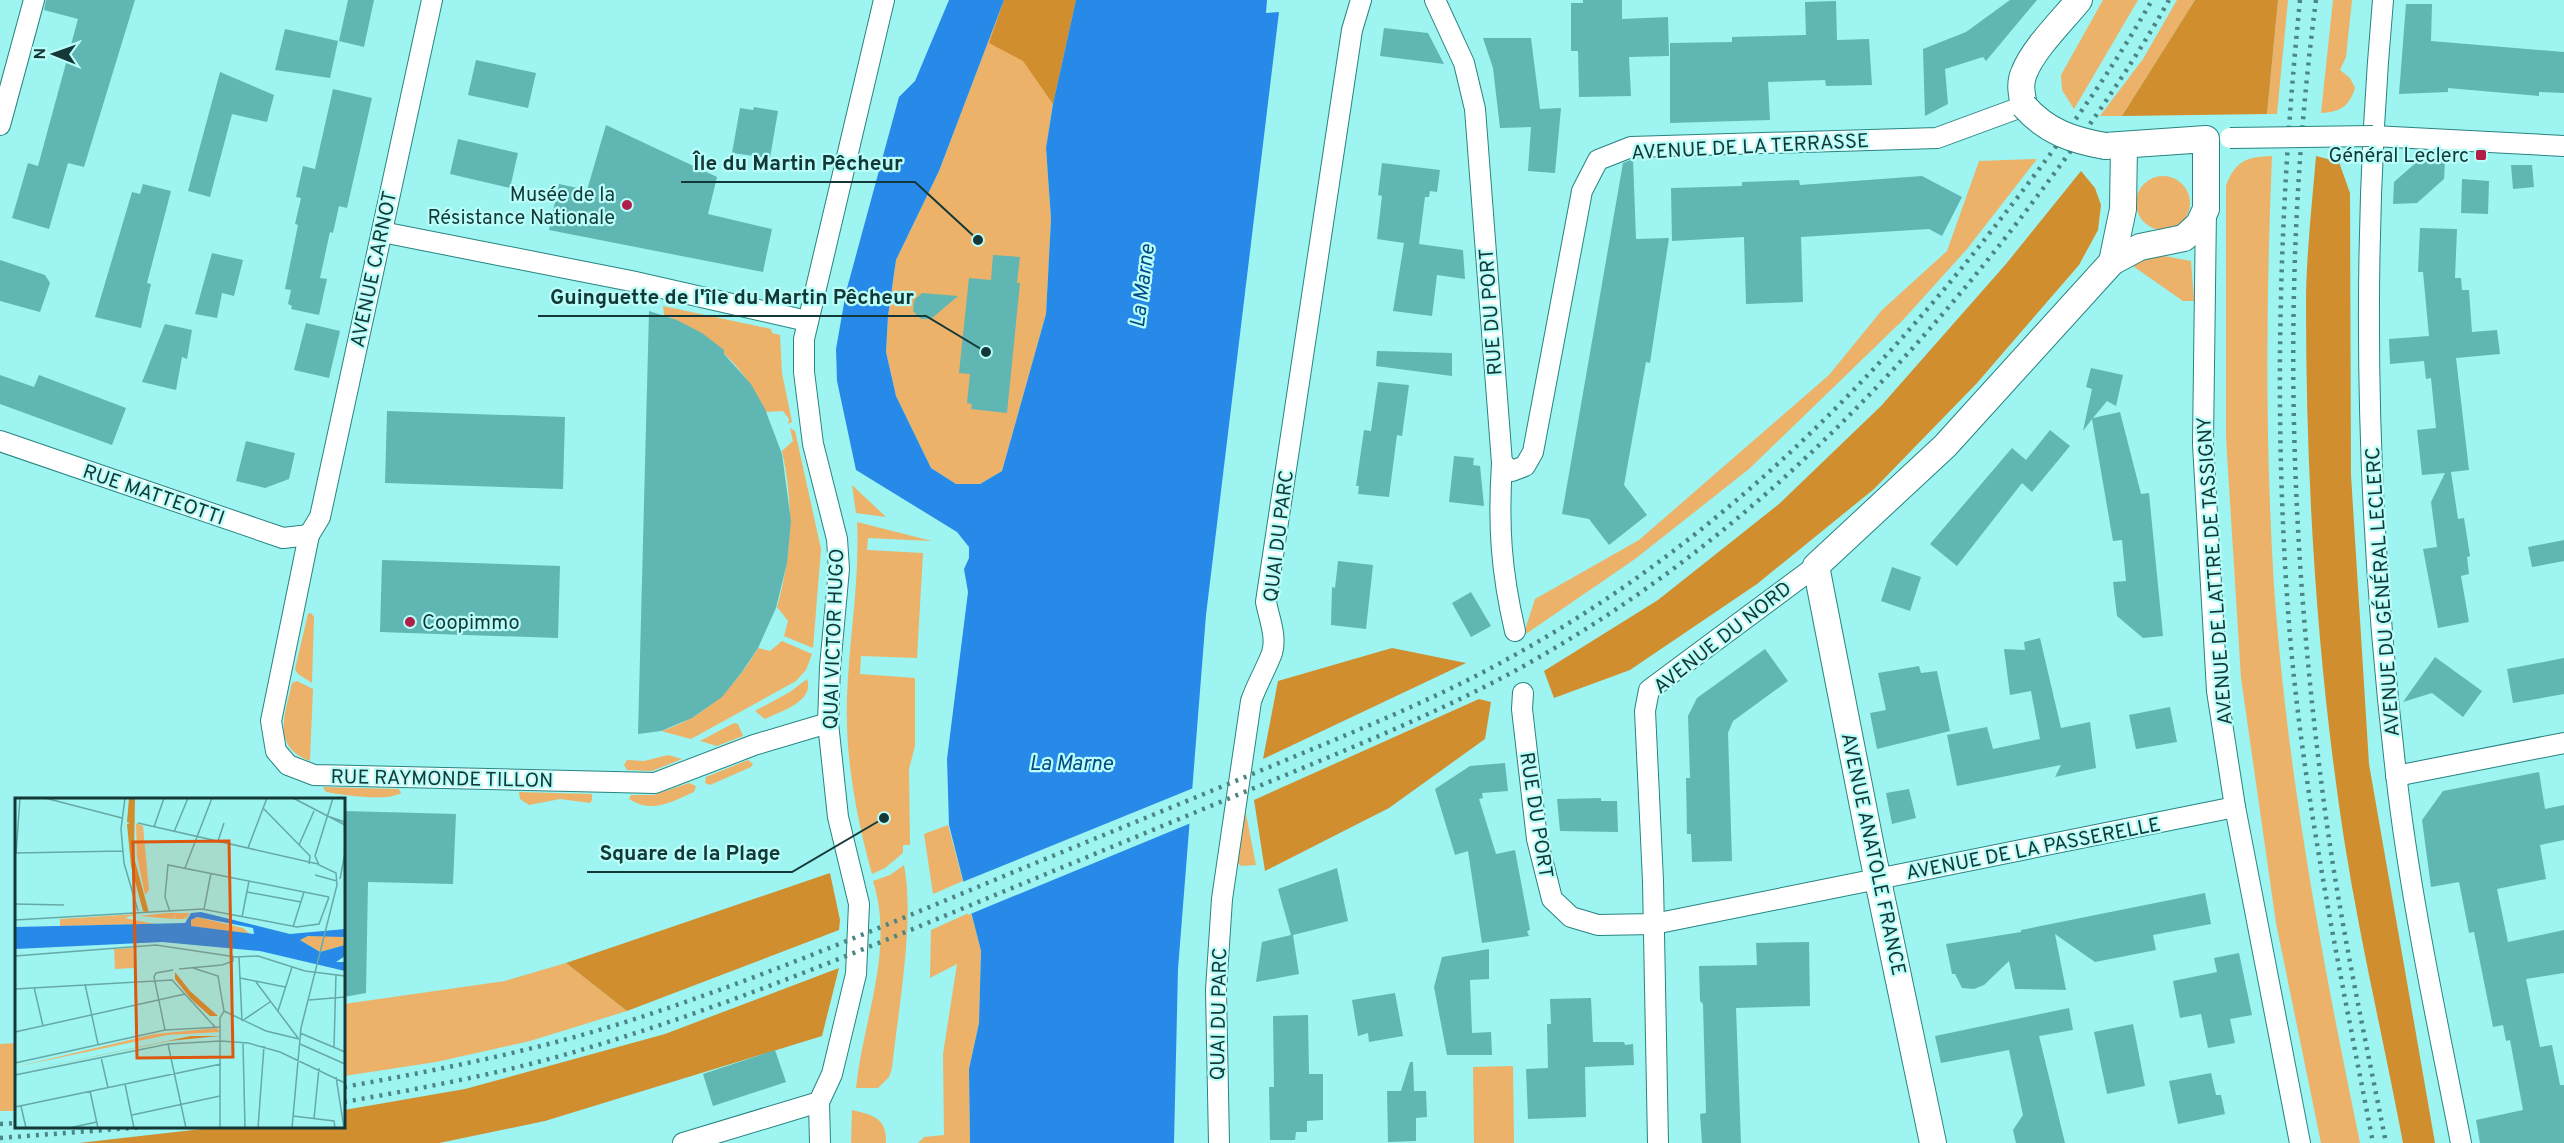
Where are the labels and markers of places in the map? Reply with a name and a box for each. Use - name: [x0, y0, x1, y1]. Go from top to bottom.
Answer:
- callout: Île du Martin Pêcheur: [681, 143, 915, 182]
- place label: Général Leclerc: [2329, 144, 2469, 170]
- marker: Général Leclerc: [2474, 148, 2488, 162]
- place label: Musée de la Résistance Nationale: [428, 183, 615, 232]
- marker: Musée de la Résistance Nationale: [620, 198, 634, 212]
- callout: Guinguette de l'île du Martin Pêcheur: [538, 277, 926, 316]
- place label: Coopimmo: [422, 611, 520, 637]
- marker: Coopimmo: [403, 615, 417, 629]
- callout: Square de la Plage: [587, 833, 792, 872]

